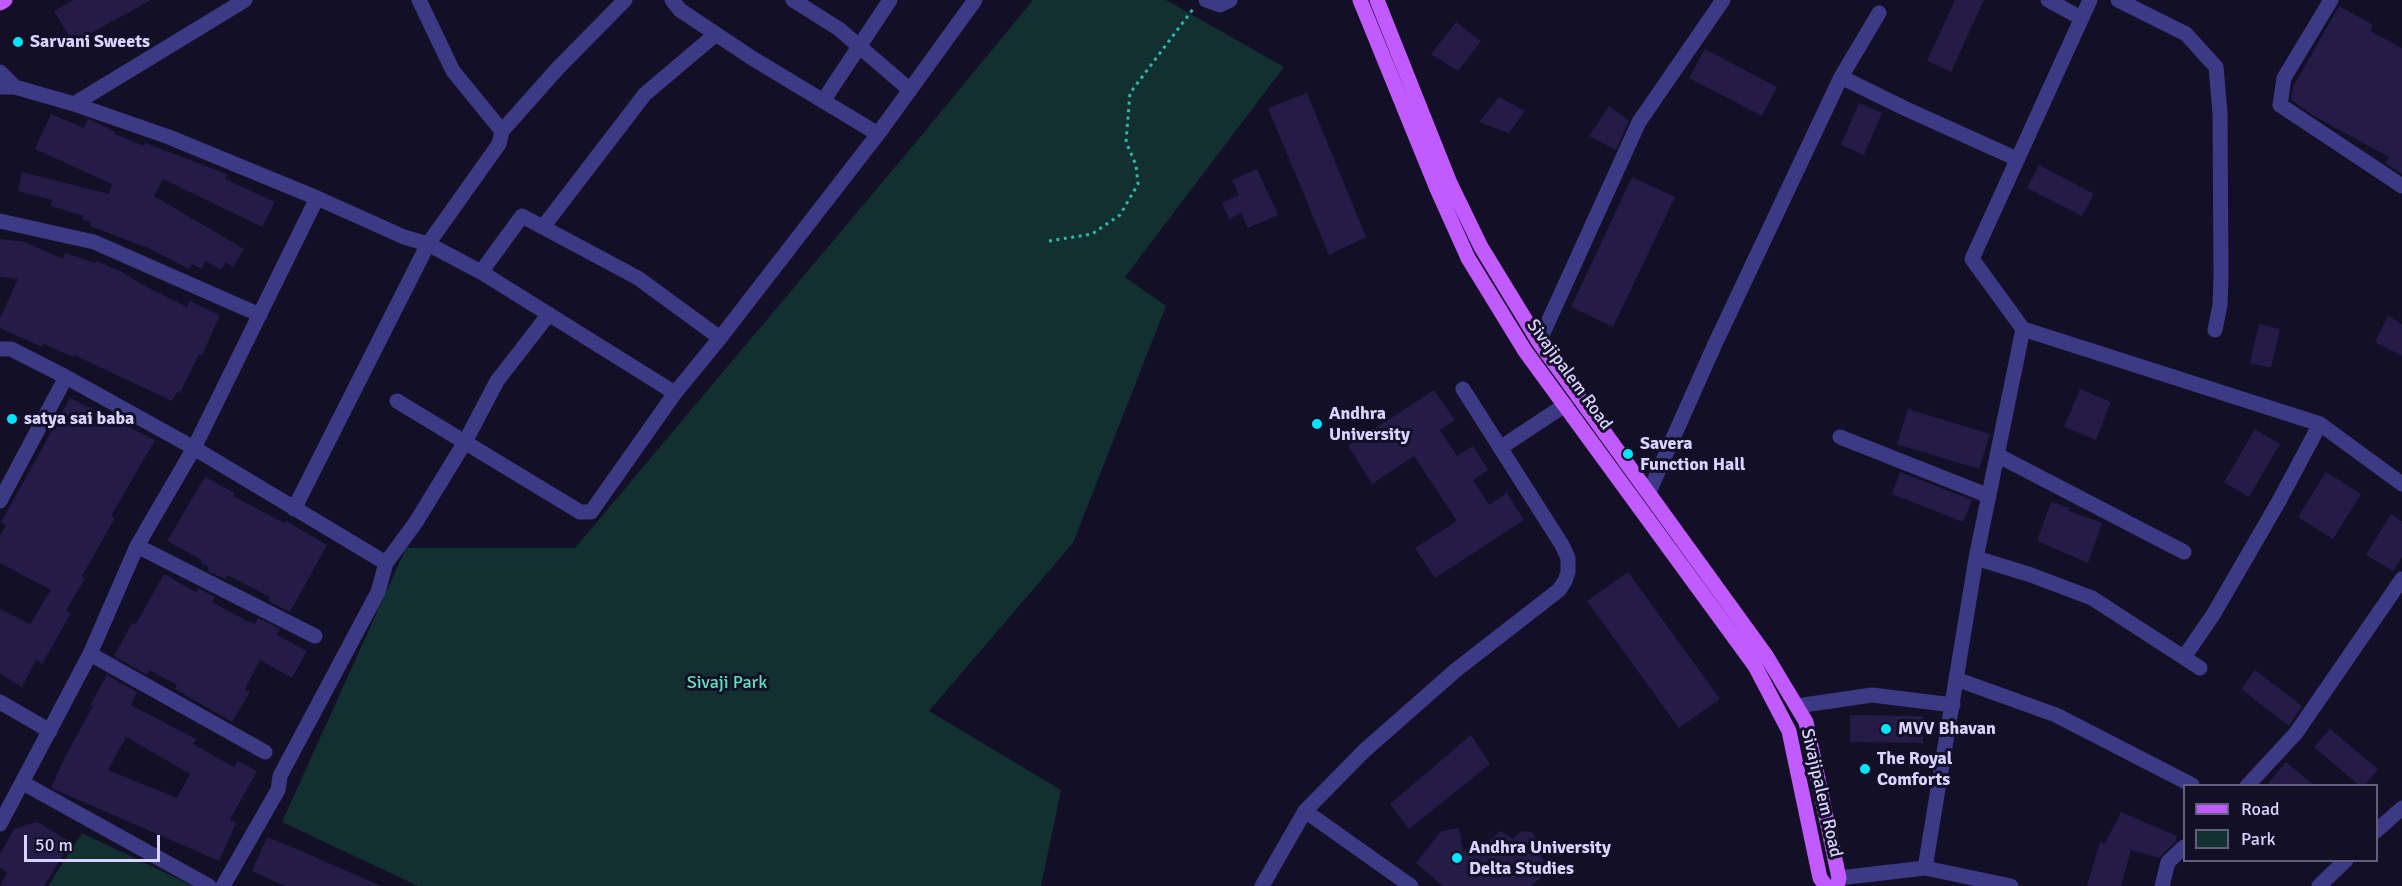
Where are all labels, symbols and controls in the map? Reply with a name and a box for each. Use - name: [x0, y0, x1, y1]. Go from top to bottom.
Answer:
- place label: Sarvani Sweets: [30, 31, 150, 53]
- marker: Sarvani Sweets: [11, 35, 25, 49]
- street label: Sivajipalem Road: [1522, 315, 1616, 435]
- place label: Andhra University: [1329, 403, 1410, 446]
- place label: satya sai baba: [24, 408, 134, 430]
- marker: satya sai baba: [5, 412, 19, 426]
- marker: Andhra University: [1310, 417, 1324, 431]
- place label: Savera Function Hall: [1640, 433, 1745, 476]
- marker: Savera Function Hall: [1621, 447, 1635, 461]
- park label: Sivaji Park: [687, 672, 767, 694]
- place label: MVV Bhavan: [1898, 718, 1996, 740]
- marker: MVV Bhavan: [1879, 722, 1893, 736]
- street label: Sivajipalem Road: [1796, 726, 1846, 860]
- place label: The Royal Comforts: [1877, 748, 1952, 790]
- marker: The Royal Comforts: [1858, 762, 1872, 776]
- legend: [2183, 784, 2378, 862]
- text: Road: [2241, 798, 2280, 820]
- scale bar: [27, 823, 164, 861]
- text: Park: [2241, 828, 2276, 850]
- text: 50 m: [35, 834, 73, 856]
- place label: Andhra University Delta Studies: [1469, 837, 1611, 880]
- marker: Andhra University Delta Studies: [1450, 851, 1464, 865]

